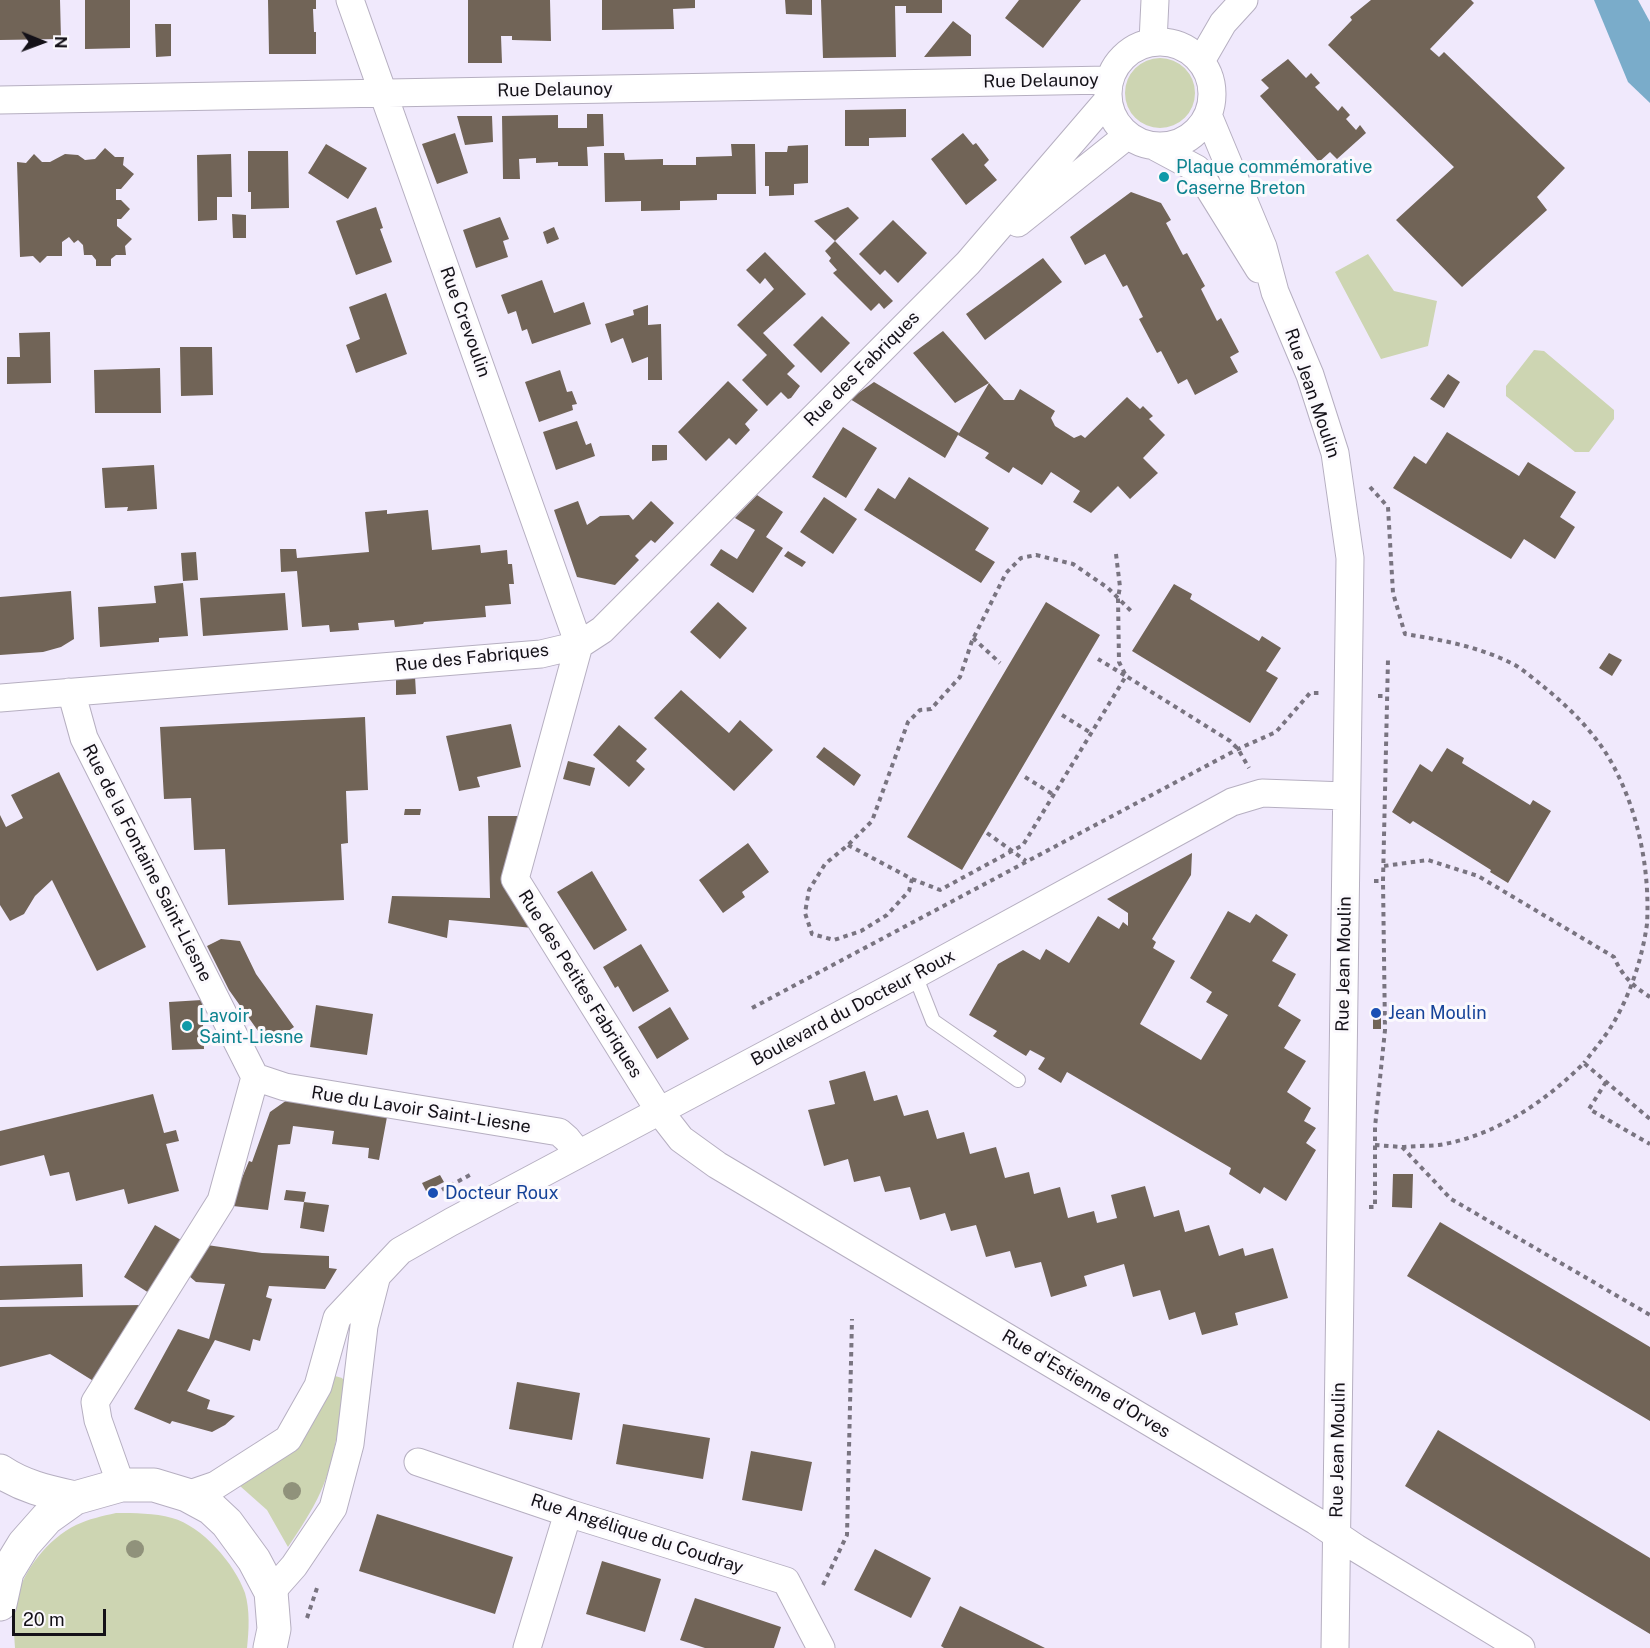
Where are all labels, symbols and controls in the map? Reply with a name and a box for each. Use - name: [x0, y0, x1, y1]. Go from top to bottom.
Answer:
- north arrow: [12, 12, 72, 72]
- text: N: [51, 36, 70, 49]
- street label: Rue Delaunoy: [983, 69, 1099, 93]
- street label: Rue Delaunoy: [497, 78, 613, 102]
- place label: Plaque commémorative Caserne Breton: [1176, 156, 1372, 198]
- marker: Plaque commémorative Caserne Breton: [1157, 170, 1171, 184]
- street label: Rue Crevoulin: [435, 264, 495, 380]
- street label: Rue des Fabriques: [800, 307, 924, 431]
- street label: Rue Jean Moulin: [1280, 325, 1344, 461]
- street label: Rue des Fabriques: [394, 639, 550, 677]
- street label: Rue de la Fontaine Saint-Liesne: [78, 741, 216, 985]
- street label: Rue des Petites Fabriques: [513, 886, 647, 1082]
- street label: Rue Jean Moulin: [1332, 896, 1356, 1032]
- street label: Boulevard du Docteur Roux: [747, 945, 959, 1071]
- place label: Jean Moulin: [1388, 1002, 1487, 1024]
- place label: Lavoir Saint-Liesne: [199, 1005, 304, 1048]
- marker: Jean Moulin: [1369, 1006, 1383, 1020]
- marker: Lavoir Saint-Liesne: [180, 1019, 194, 1033]
- street label: Rue du Lavoir Saint-Liesne: [310, 1082, 532, 1138]
- place label: Docteur Roux: [445, 1182, 559, 1204]
- marker: Docteur Roux: [426, 1186, 440, 1200]
- street label: Rue d'Estienne d'Orves: [998, 1325, 1174, 1443]
- street label: Rue Jean Moulin: [1326, 1382, 1350, 1518]
- street label: Rue Angélique du Coudray: [528, 1489, 746, 1579]
- scale bar: [15, 1597, 110, 1635]
- text: 20 m: [23, 1609, 65, 1630]

